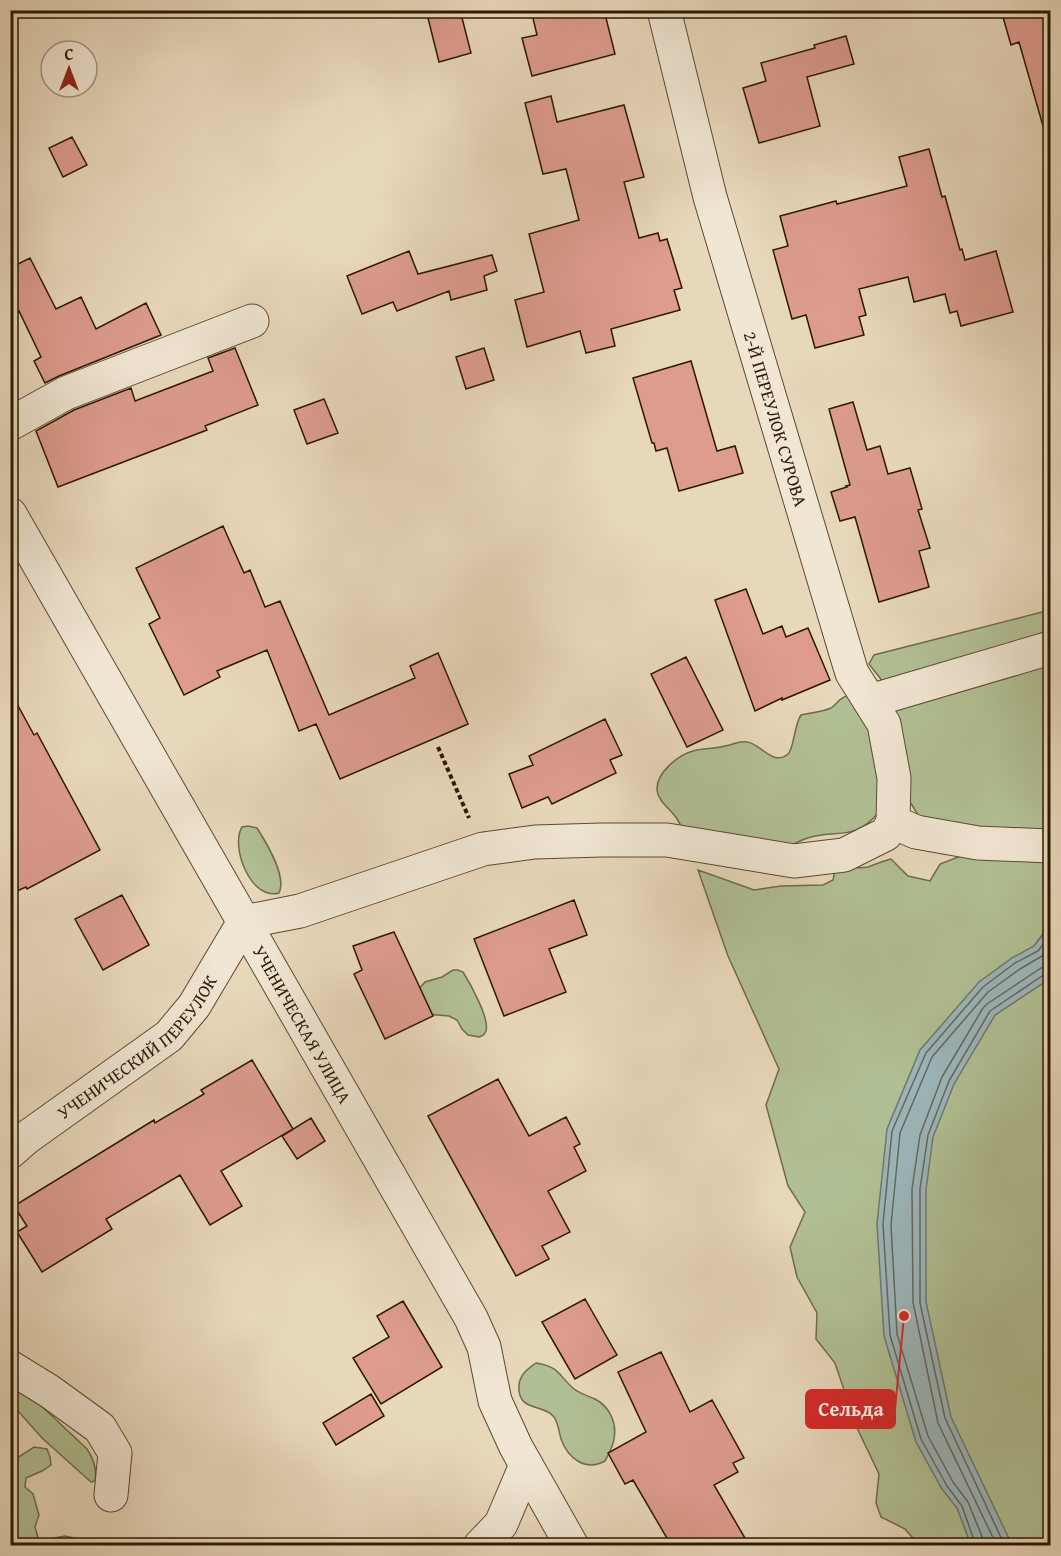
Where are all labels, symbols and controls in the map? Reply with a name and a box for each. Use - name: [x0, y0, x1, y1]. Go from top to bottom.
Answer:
- north arrow: [39, 39, 99, 99]
- text: С: [64, 42, 74, 66]
- street label: 2-Й ПЕРЕУЛОК СУРОВА: [737, 328, 815, 510]
- street label: УЧЕНИЧЕСКАЯ УЛИЦА: [246, 940, 359, 1108]
- street label: УЧЕНИЧЕСКИЙ ПЕРЕУЛОК: [51, 970, 223, 1125]
- callout: Сельда: [806, 1390, 895, 1428]
- text: Сельда: [818, 1394, 885, 1423]

